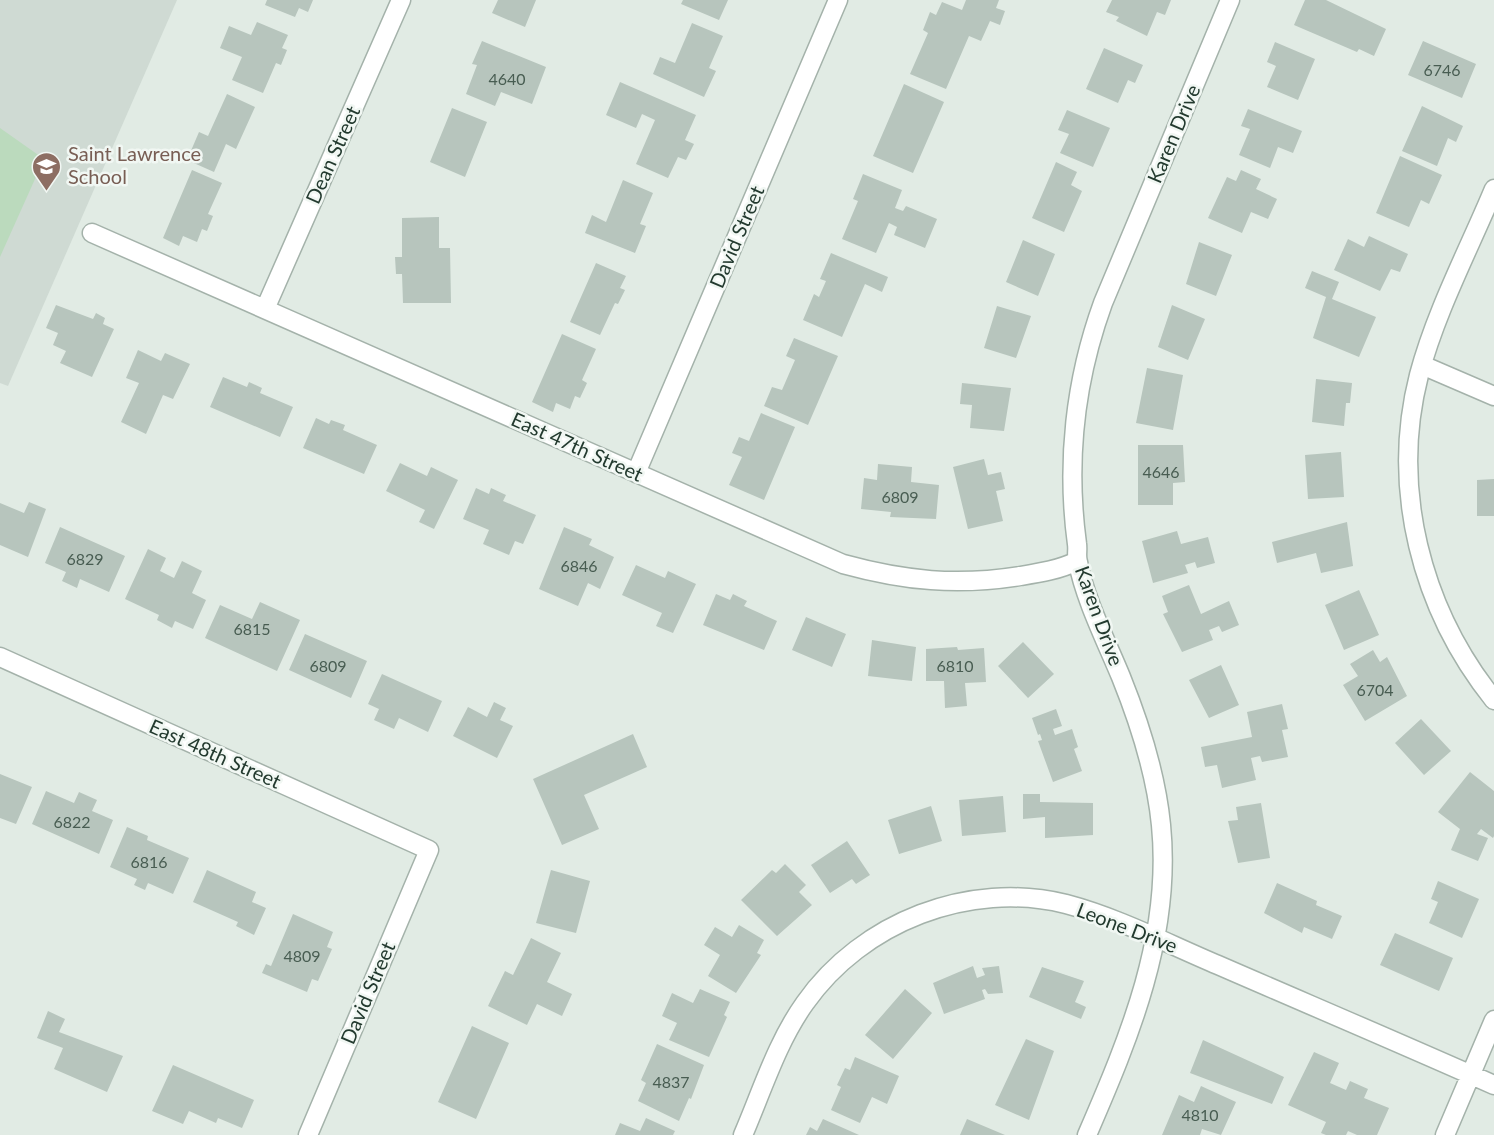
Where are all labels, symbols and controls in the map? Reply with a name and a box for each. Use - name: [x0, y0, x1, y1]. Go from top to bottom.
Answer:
- house number: 6746: [1423, 60, 1461, 79]
- house number: 4640: [488, 69, 526, 88]
- street label: Karen Drive: [1142, 81, 1205, 186]
- street label: Dean Street: [300, 102, 364, 207]
- place label: Saint Lawrence School: [68, 141, 201, 188]
- school or university icon: Saint Lawrence School: [31, 150, 63, 192]
- street label: David Street: [704, 182, 768, 291]
- street label: East 47th Street: [508, 406, 647, 486]
- house number: 4646: [1142, 462, 1180, 481]
- house number: 6809: [881, 487, 919, 506]
- house number: 6829: [66, 549, 104, 568]
- house number: 6846: [560, 556, 598, 575]
- street label: Karen Drive: [1071, 562, 1129, 669]
- house number: 6815: [233, 619, 271, 638]
- house number: 6809: [309, 656, 347, 675]
- house number: 6810: [936, 656, 974, 675]
- house number: 6704: [1356, 680, 1394, 699]
- street label: East 48th Street: [146, 713, 285, 793]
- house number: 6822: [53, 812, 91, 831]
- house number: 6816: [130, 852, 168, 871]
- street label: Leone Drive: [1074, 897, 1181, 957]
- street label: David Street: [335, 938, 399, 1047]
- house number: 4809: [283, 946, 321, 965]
- house number: 4837: [652, 1072, 690, 1091]
- house number: 4810: [1181, 1105, 1219, 1124]

